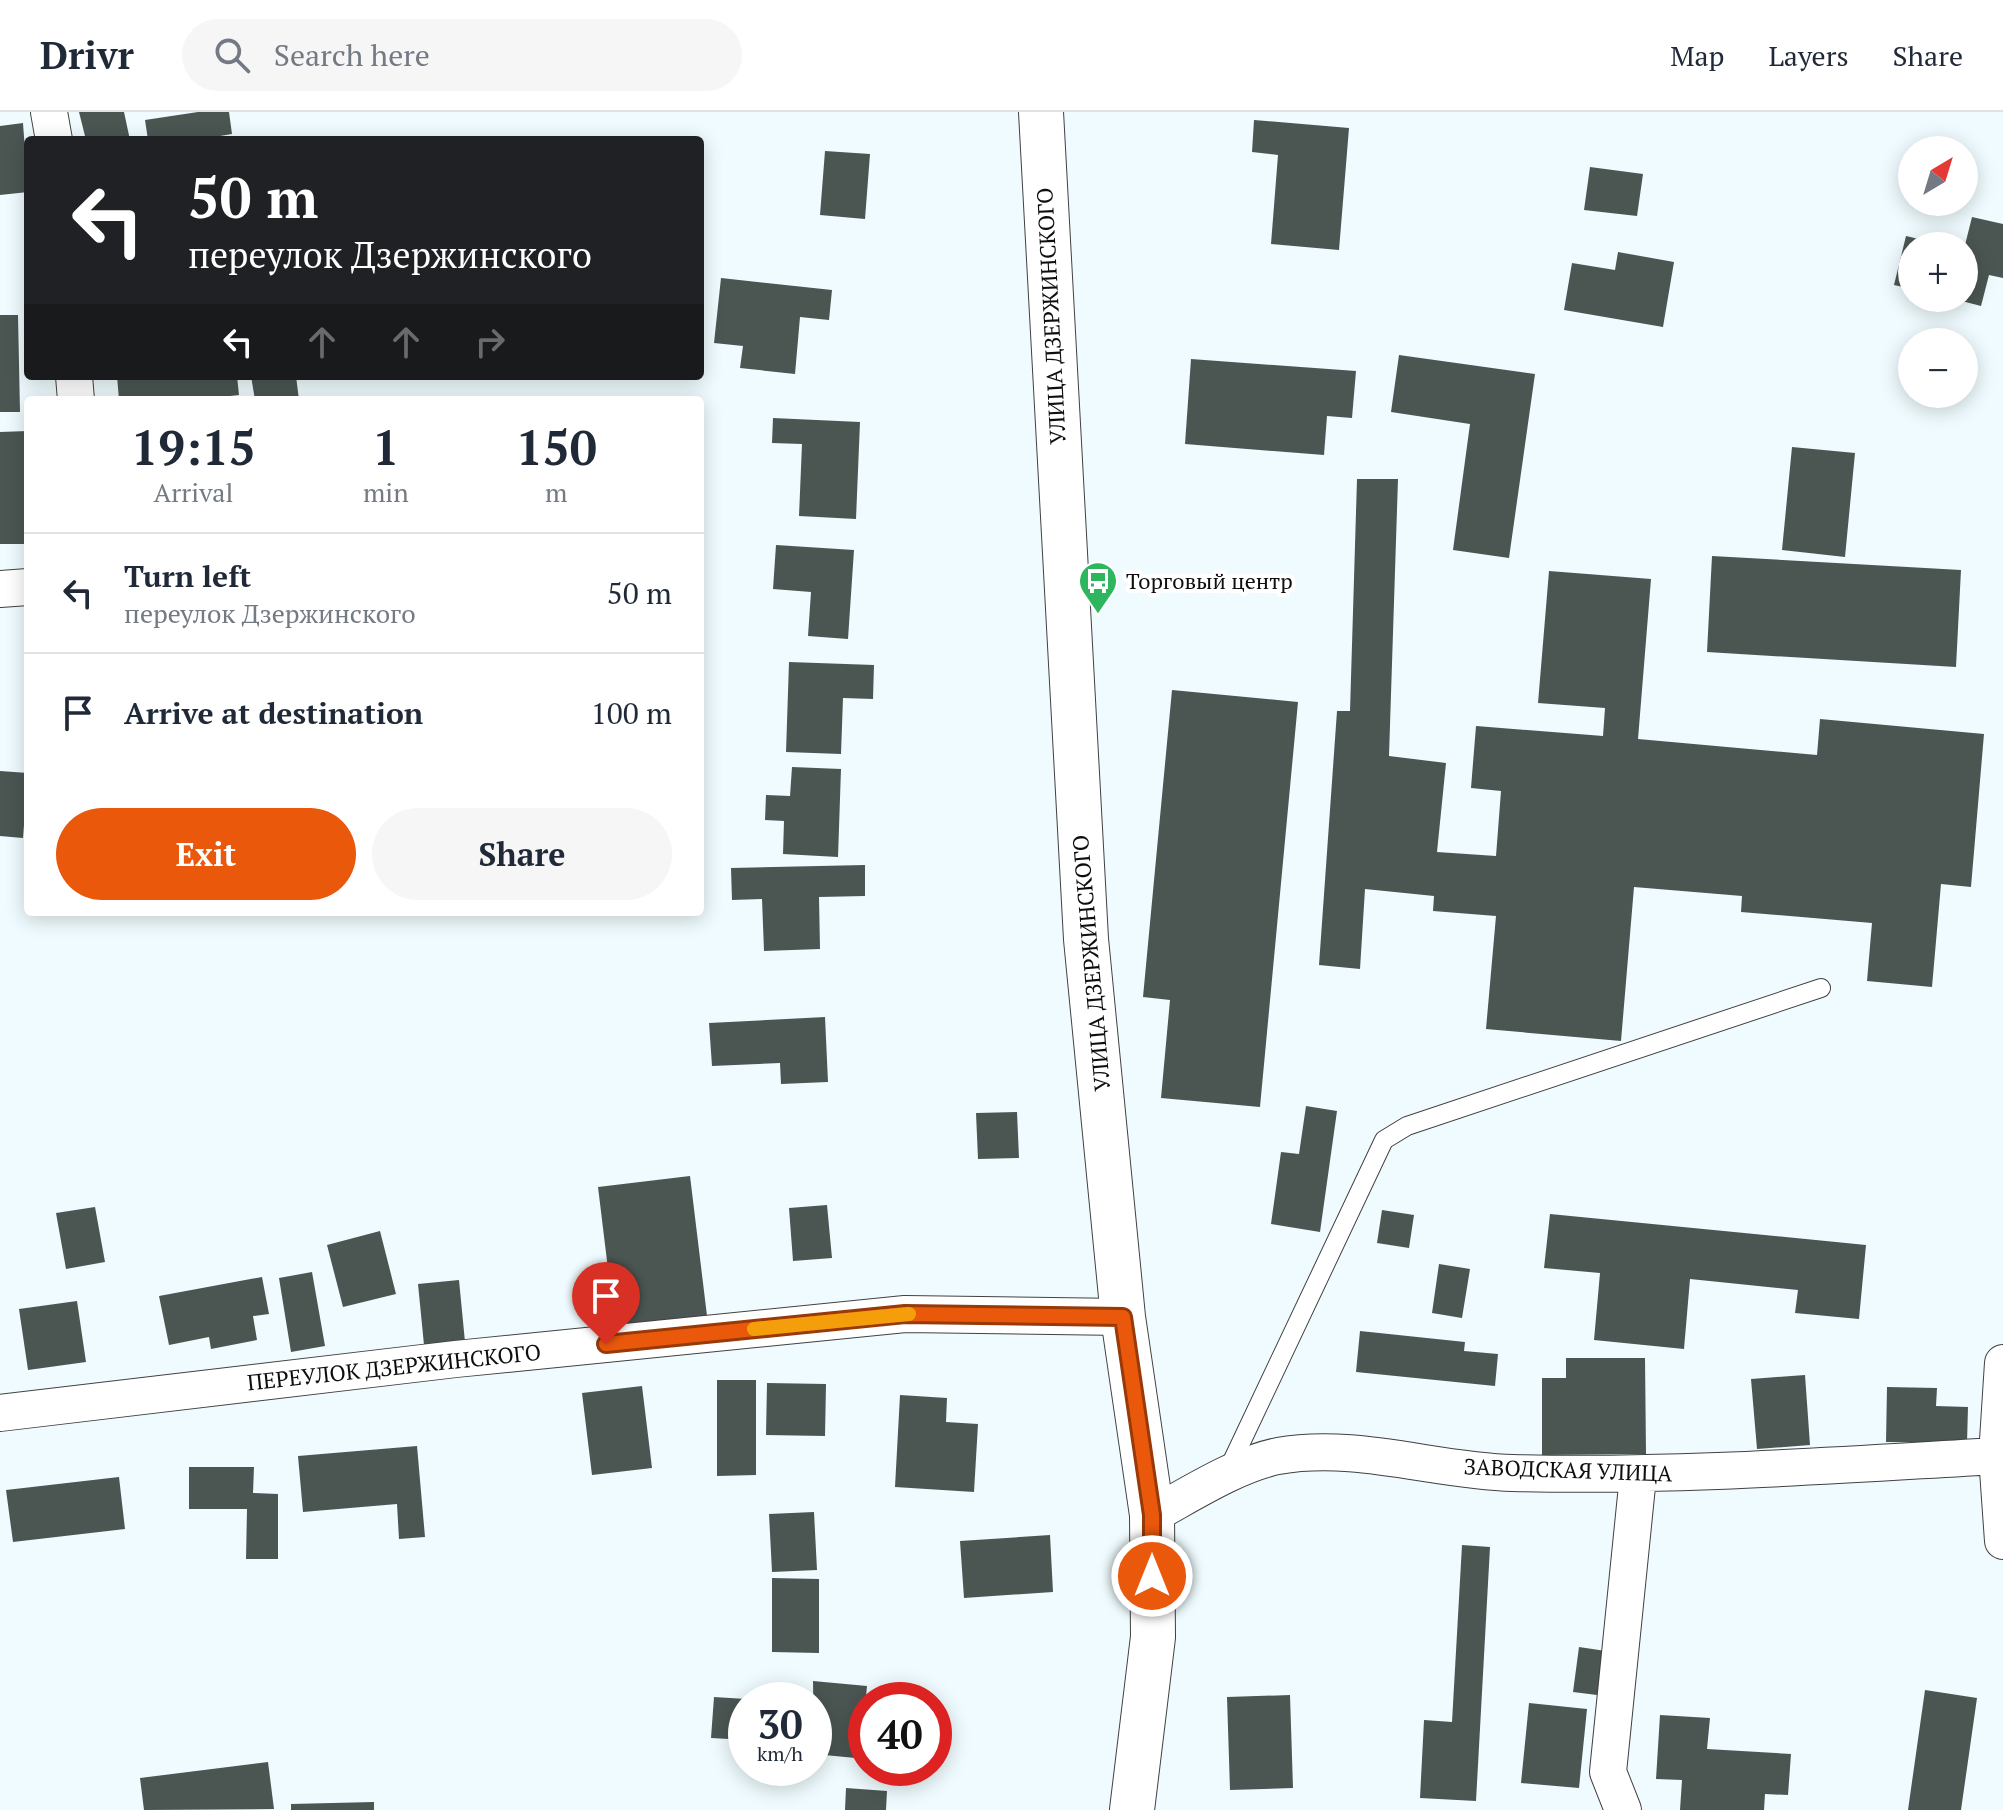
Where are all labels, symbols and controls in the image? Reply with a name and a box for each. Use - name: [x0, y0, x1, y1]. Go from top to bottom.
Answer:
- search box: [182, 19, 742, 91]
- text: Drivr: [40, 30, 134, 80]
- icon: search: [210, 33, 254, 77]
- text: Search here: [274, 35, 430, 75]
- text: Map: [1670, 37, 1724, 74]
- text: Layers: [1768, 37, 1849, 74]
- text: Share: [1893, 37, 1963, 74]
- north arrow: [1898, 136, 1978, 216]
- map controls: [1898, 136, 1978, 408]
- text: 50 m: [188, 160, 318, 234]
- icon: left: [56, 168, 160, 272]
- street label: УЛИЦА ДЗЕРЖИНСКОГО: [1029, 187, 1072, 445]
- text: переулок Дзержинского: [188, 231, 592, 278]
- button: +: [1898, 232, 1978, 312]
- icon: left: [216, 320, 260, 364]
- icon: ahead: [300, 320, 344, 364]
- icon: ahead: [384, 320, 428, 364]
- icon: right: [468, 320, 512, 364]
- button: −: [1898, 328, 1978, 408]
- text: 19:15: [131, 415, 256, 479]
- text: 1: [372, 415, 399, 479]
- text: 150: [516, 415, 597, 479]
- text: Arrival: [154, 475, 233, 509]
- text: min: [363, 475, 409, 509]
- text: m: [545, 475, 568, 509]
- text: Turn left: [124, 556, 251, 596]
- bus stop icon: Торговый центр: [1077, 560, 1119, 615]
- place label: Торговый центр: [1126, 566, 1293, 595]
- icon: left: [56, 571, 100, 615]
- text: 50 m: [607, 573, 672, 613]
- text: переулок Дзержинского: [124, 596, 416, 630]
- icon: arrive: [56, 691, 100, 735]
- text: Arrive at destination: [124, 693, 423, 733]
- text: 100 m: [591, 693, 672, 733]
- button: Exit: [56, 808, 356, 900]
- button: Share: [372, 808, 672, 900]
- street label: УЛИЦА ДЗЕРЖИНСКОГО: [1065, 834, 1116, 1092]
- pin: [572, 1262, 640, 1344]
- icon: arrive: [584, 1274, 628, 1318]
- street label: ПЕРЕУЛОК ДЗЕРЖИНСКОГО: [246, 1337, 542, 1396]
- street label: ЗАВОДСКАЯ УЛИЦА: [1463, 1451, 1674, 1488]
- position arrow: [1110, 1534, 1194, 1618]
- speed limit sign: 40: [848, 1682, 952, 1786]
- text: 30: [757, 1697, 803, 1750]
- text: km/h: [757, 1740, 803, 1767]

